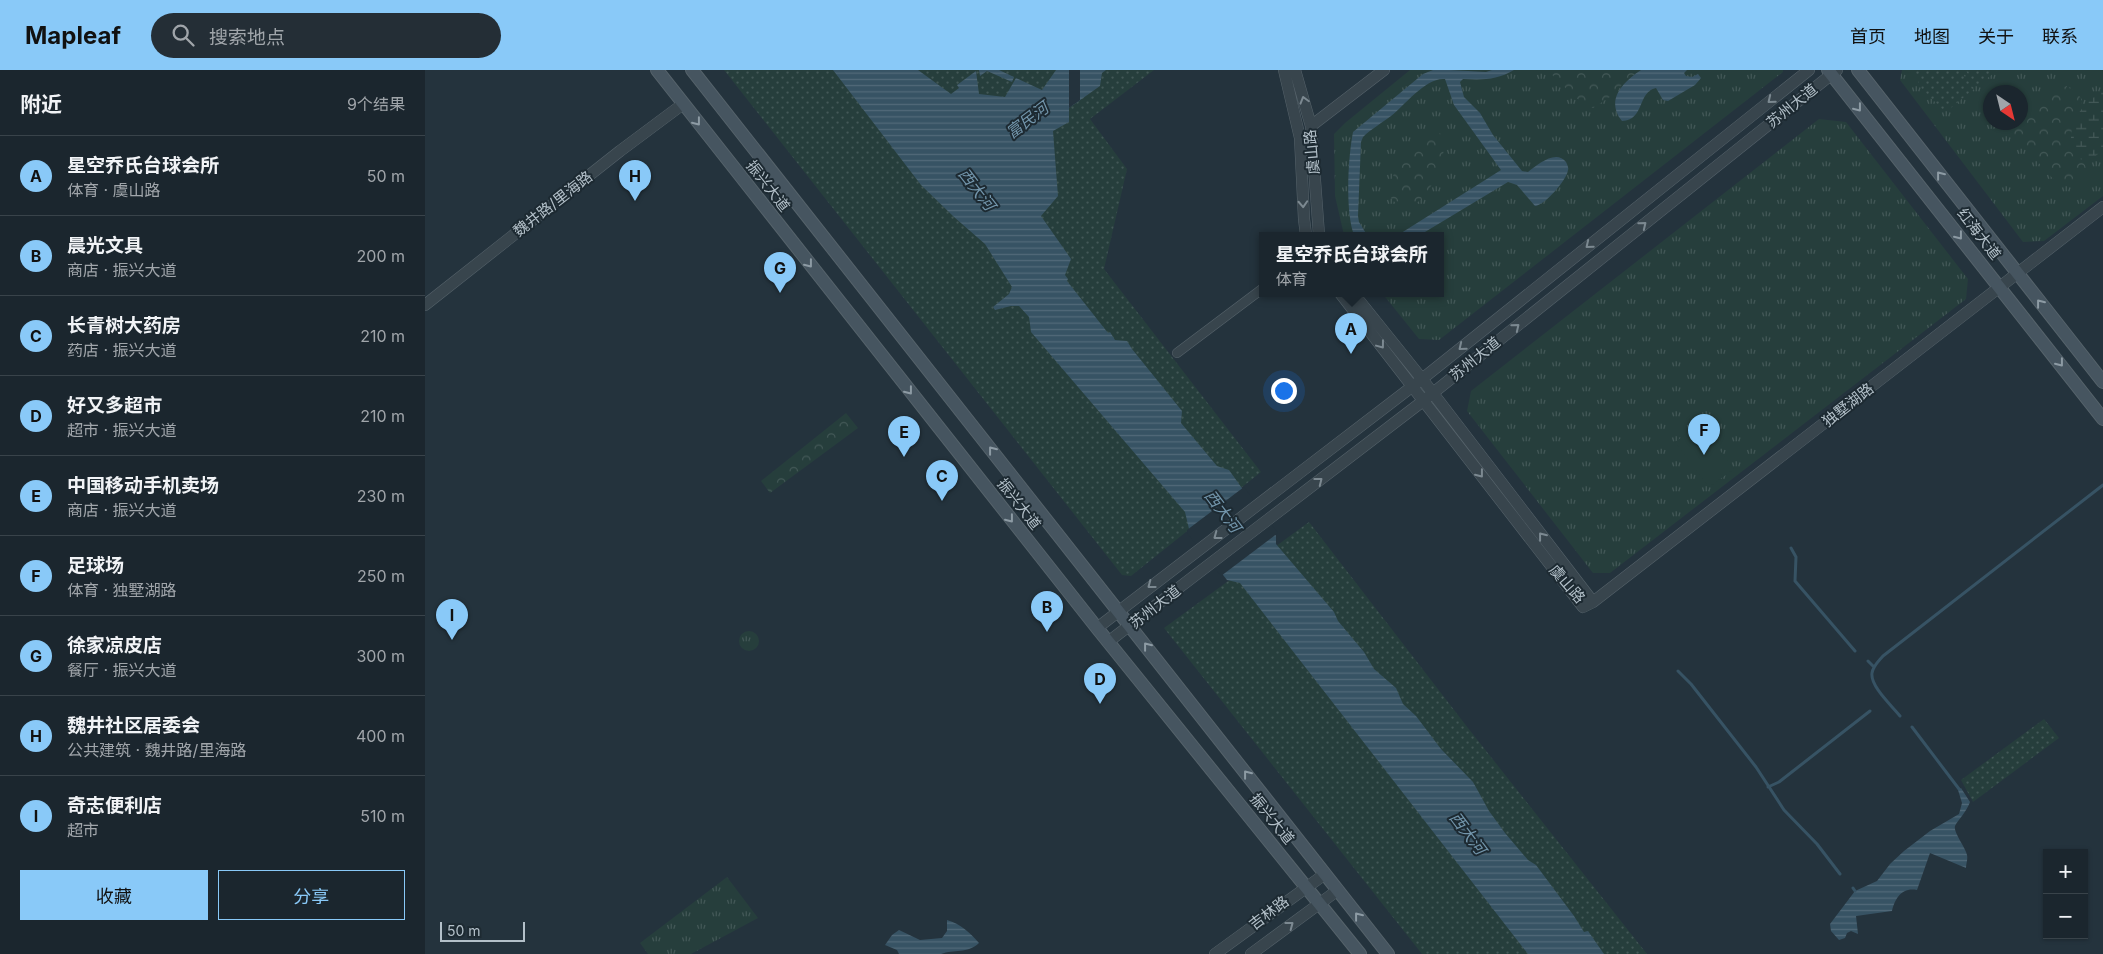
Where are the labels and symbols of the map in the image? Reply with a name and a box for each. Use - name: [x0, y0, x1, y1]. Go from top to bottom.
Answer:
- street label: 苏州大道: [1762, 79, 1821, 132]
- north arrow: [1983, 85, 2028, 130]
- one-way arrow: [1768, 95, 1777, 103]
- water label: 富民河: [1002, 96, 1055, 142]
- one-way arrow: [1299, 97, 1309, 105]
- one-way arrow: [1853, 102, 1861, 111]
- one-way arrow: [692, 116, 700, 125]
- street label: 虞山路: [1300, 129, 1323, 175]
- street label: 振兴大道: [742, 156, 794, 215]
- pin: H: [619, 160, 651, 201]
- water label: 西大河: [954, 164, 1001, 216]
- street label: 魏井路/里海路: [509, 167, 596, 240]
- one-way arrow: [1938, 172, 1946, 181]
- one-way arrow: [1298, 200, 1308, 208]
- street label: 红海大道: [1953, 204, 2005, 263]
- one-way arrow: [1637, 223, 1646, 231]
- one-way arrow: [1954, 230, 1963, 239]
- one-way arrow: [1586, 240, 1595, 248]
- pin: G: [764, 252, 796, 293]
- one-way arrow: [803, 258, 811, 267]
- one-way arrow: [2038, 300, 2046, 309]
- pin: A: [1335, 313, 1367, 354]
- one-way arrow: [1510, 324, 1519, 332]
- street label: 苏州大道: [1445, 332, 1504, 385]
- one-way arrow: [1375, 339, 1383, 348]
- one-way arrow: [1459, 341, 1468, 349]
- one-way arrow: [2054, 358, 2063, 367]
- your location: [1271, 378, 1297, 404]
- street label: 独墅湖路: [1818, 379, 1877, 431]
- one-way arrow: [904, 386, 913, 395]
- pin: F: [1688, 414, 1720, 455]
- pin: E: [888, 416, 920, 457]
- one-way arrow: [990, 447, 998, 456]
- pin: C: [926, 460, 958, 501]
- one-way arrow: [1474, 468, 1483, 478]
- street label: 振兴大道: [993, 474, 1045, 533]
- one-way arrow: [1313, 478, 1323, 487]
- water label: 西大河: [1201, 486, 1247, 539]
- one-way arrow: [1005, 513, 1013, 522]
- one-way arrow: [1214, 530, 1223, 538]
- one-way arrow: [1540, 533, 1548, 542]
- street label: 虞山路: [1545, 560, 1589, 607]
- one-way arrow: [1148, 580, 1157, 588]
- street label: 苏州大道: [1125, 581, 1184, 633]
- pin: B: [1031, 591, 1063, 632]
- pin: I: [436, 599, 468, 640]
- one-way arrow: [1144, 642, 1153, 652]
- pin: D: [1084, 663, 1116, 704]
- one-way arrow: [1244, 770, 1253, 780]
- street label: 振兴大道: [1246, 789, 1299, 848]
- water label: 西大河: [1446, 808, 1492, 861]
- street label: 吉林路: [1245, 891, 1292, 934]
- one-way arrow: [1355, 913, 1363, 922]
- scale bar: [440, 919, 525, 942]
- one-way arrow: [1284, 922, 1294, 931]

